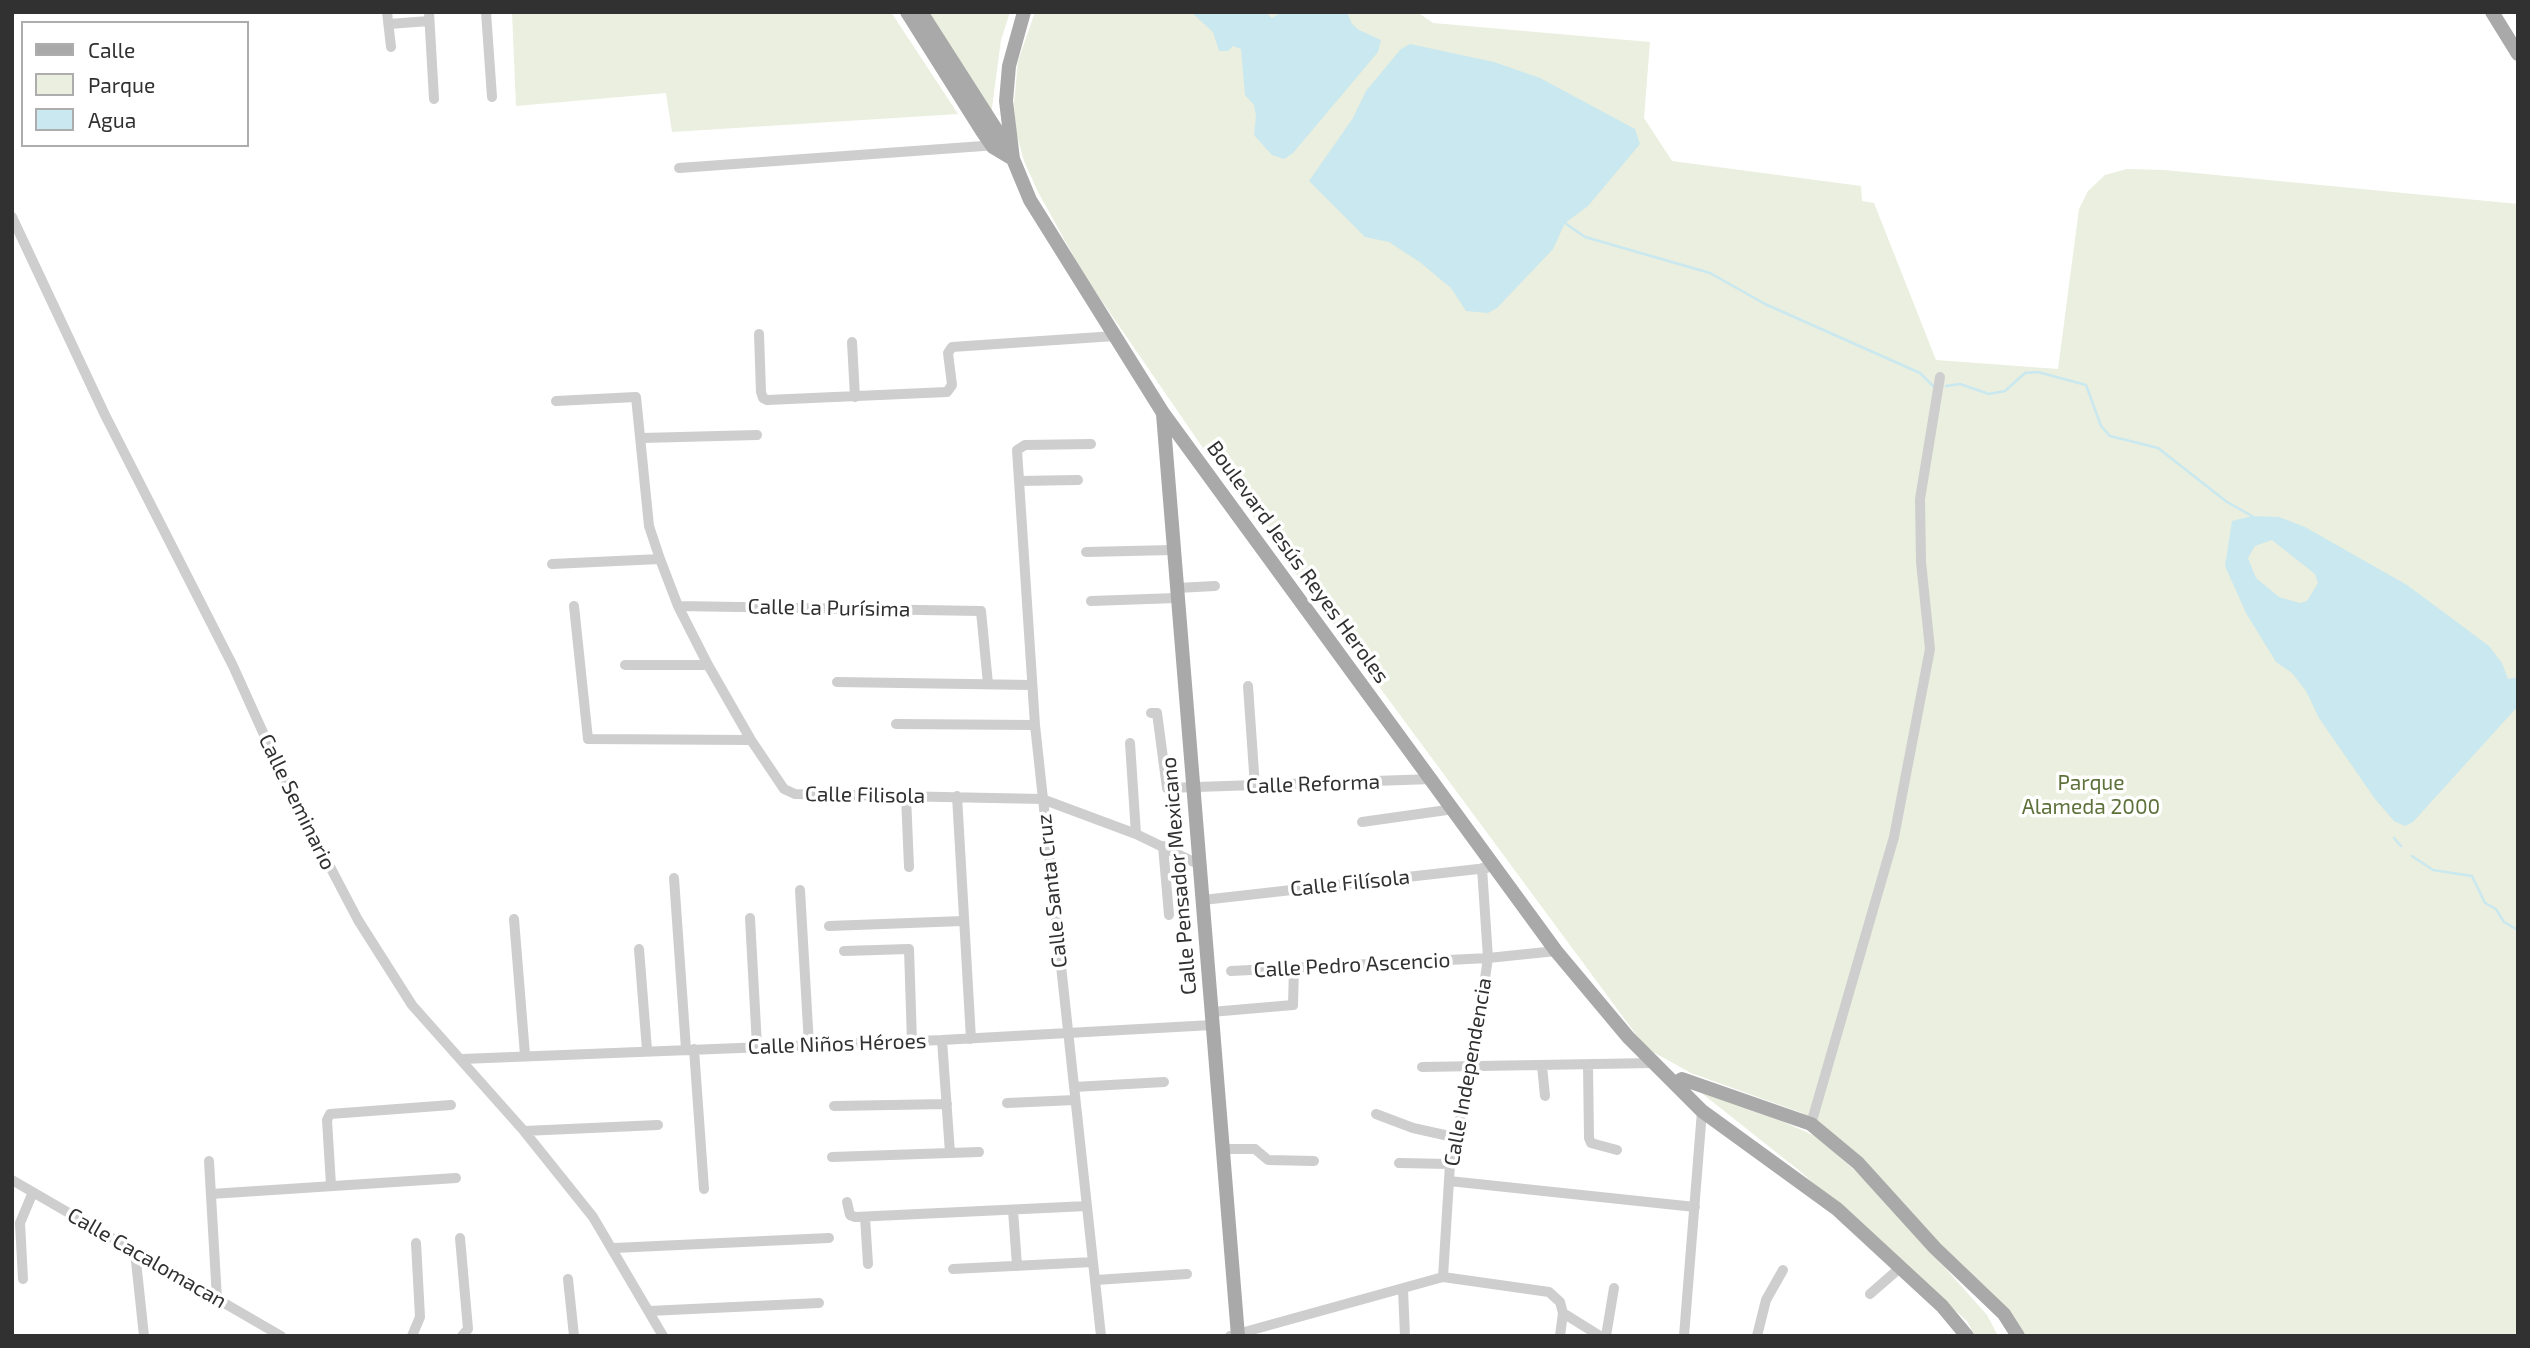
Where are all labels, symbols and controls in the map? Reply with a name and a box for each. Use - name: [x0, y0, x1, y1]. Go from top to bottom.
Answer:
- legend: [21, 21, 248, 147]
- text: Calle: [88, 37, 135, 62]
- text: Parque: [88, 72, 155, 97]
- text: Agua: [88, 107, 136, 132]
- street label: Boulevard Jesús Reyes Heroles: [1202, 436, 1394, 688]
- street label: Calle La Purísima: [747, 594, 911, 622]
- street label: Calle Seminario: [253, 730, 341, 874]
- street label: Calle Pensador Mexicano: [1156, 756, 1202, 996]
- street label: Calle Reforma: [1246, 769, 1380, 799]
- park label: Parque Alameda 2000: [2022, 770, 2160, 820]
- street label: Calle Filisola: [805, 781, 925, 809]
- street label: Calle Santa Cruz: [1031, 813, 1073, 969]
- street label: Calle Filísola: [1289, 864, 1411, 902]
- street label: Calle Pedro Ascencio: [1253, 947, 1451, 983]
- street label: Calle Independencia: [1439, 976, 1497, 1168]
- street label: Calle Niños Héroes: [747, 1028, 927, 1060]
- street label: Calle Cacalomacan: [63, 1202, 231, 1314]

